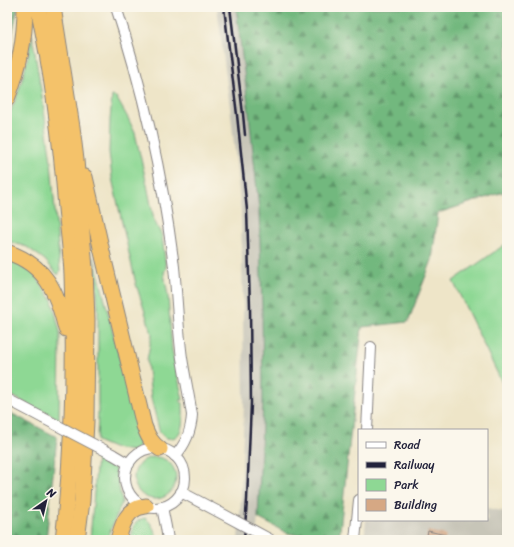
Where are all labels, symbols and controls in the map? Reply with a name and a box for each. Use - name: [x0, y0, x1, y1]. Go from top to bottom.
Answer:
- legend: [358, 429, 488, 521]
- text: Road: [394, 434, 421, 456]
- text: Railway: [394, 454, 435, 476]
- text: Park: [394, 474, 419, 496]
- north arrow: [26, 481, 66, 521]
- text: N: [42, 483, 60, 503]
- text: Building: [394, 494, 437, 516]

